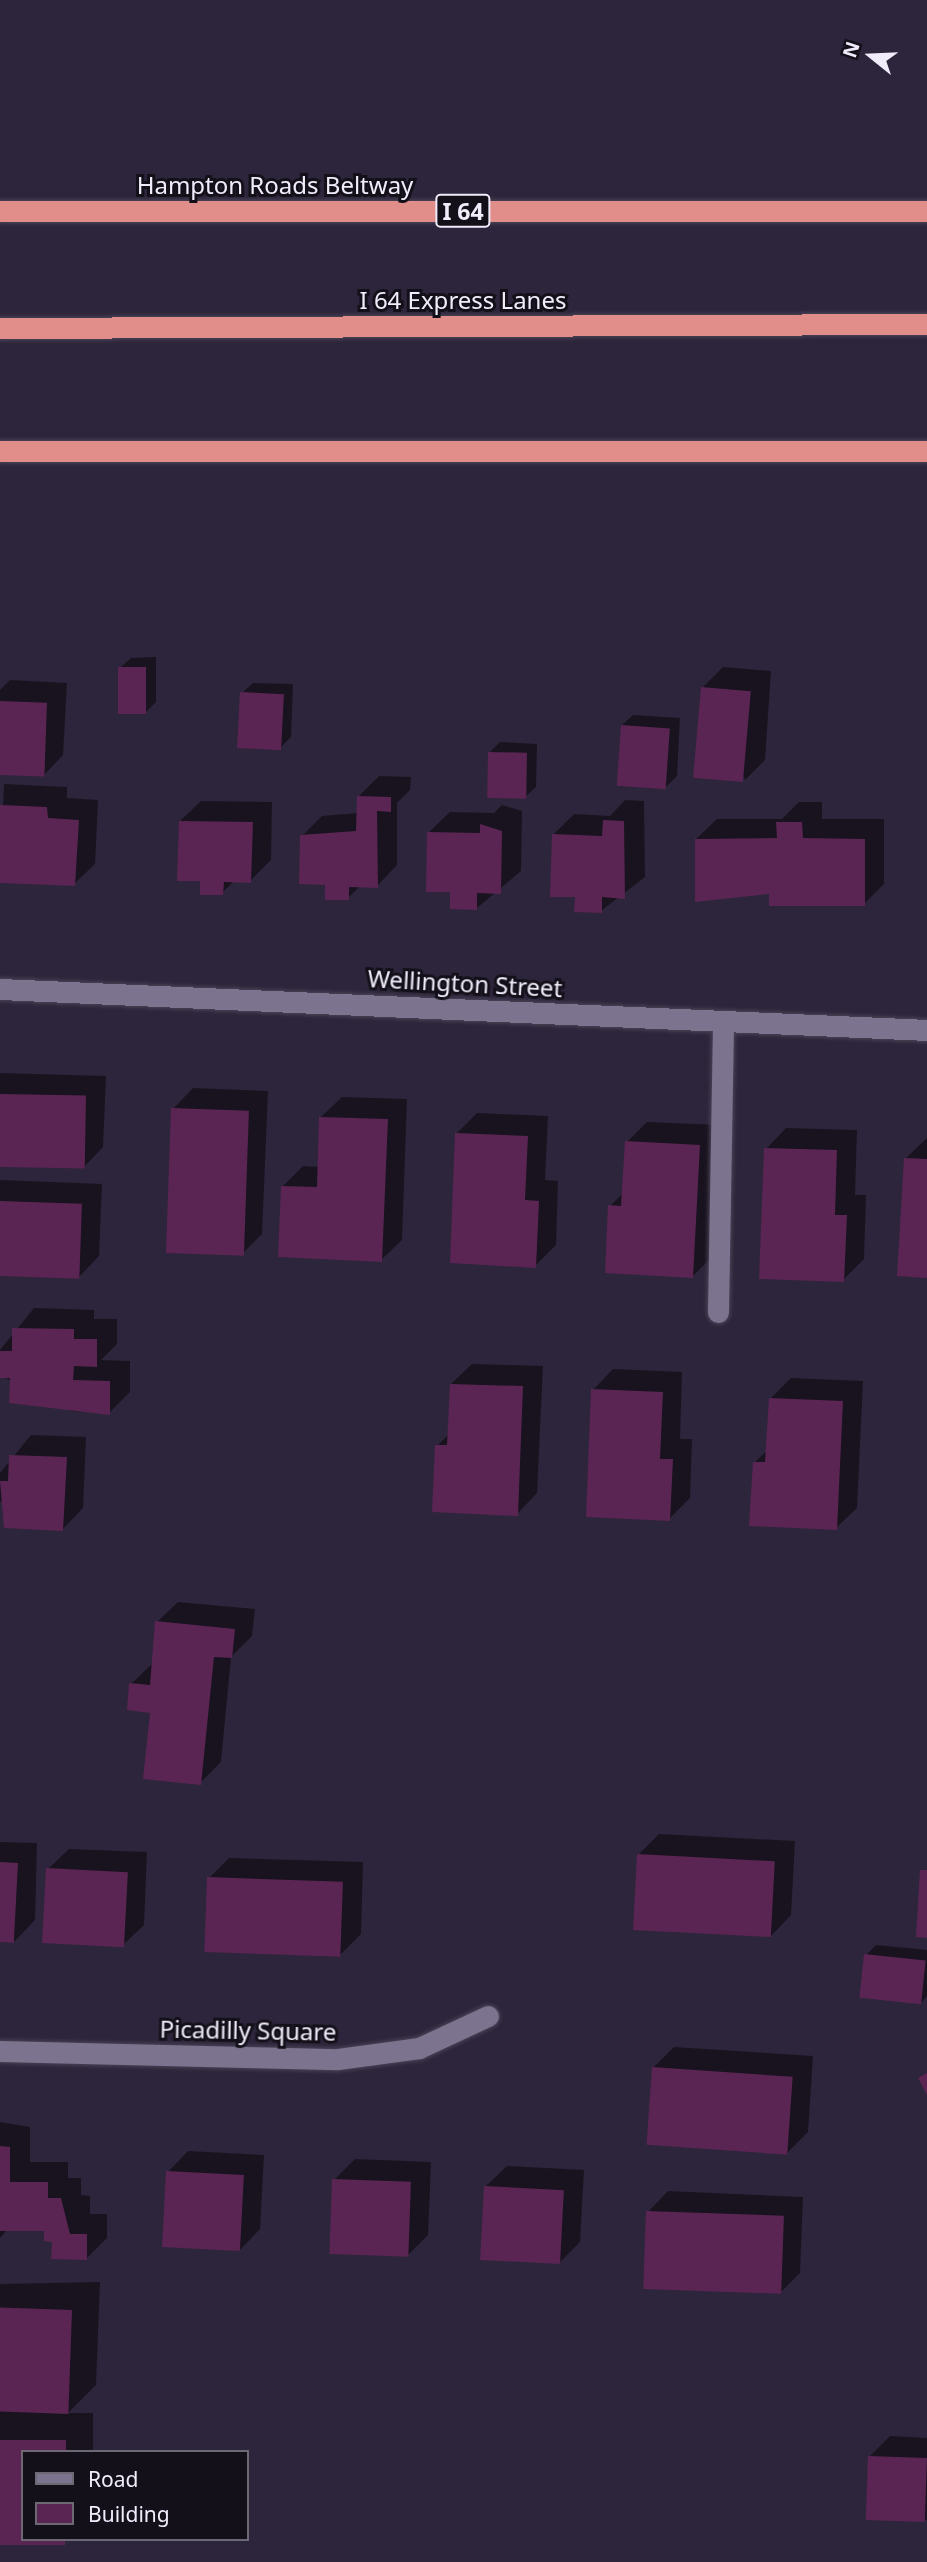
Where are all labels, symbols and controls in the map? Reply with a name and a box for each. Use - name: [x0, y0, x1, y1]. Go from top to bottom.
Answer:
- north arrow: [836, 21, 906, 91]
- text: N: [836, 38, 866, 61]
- street label: Hampton Roads Beltway: [137, 171, 413, 199]
- road number: I 64: [435, 192, 491, 230]
- street label: I 64 Express Lanes: [360, 286, 566, 314]
- street label: Wellington Street: [367, 964, 563, 1002]
- street label: Picadilly Square: [159, 2014, 337, 2046]
- legend: [21, 2450, 248, 2541]
- text: Road: [88, 2465, 138, 2493]
- text: Building: [88, 2500, 170, 2528]

